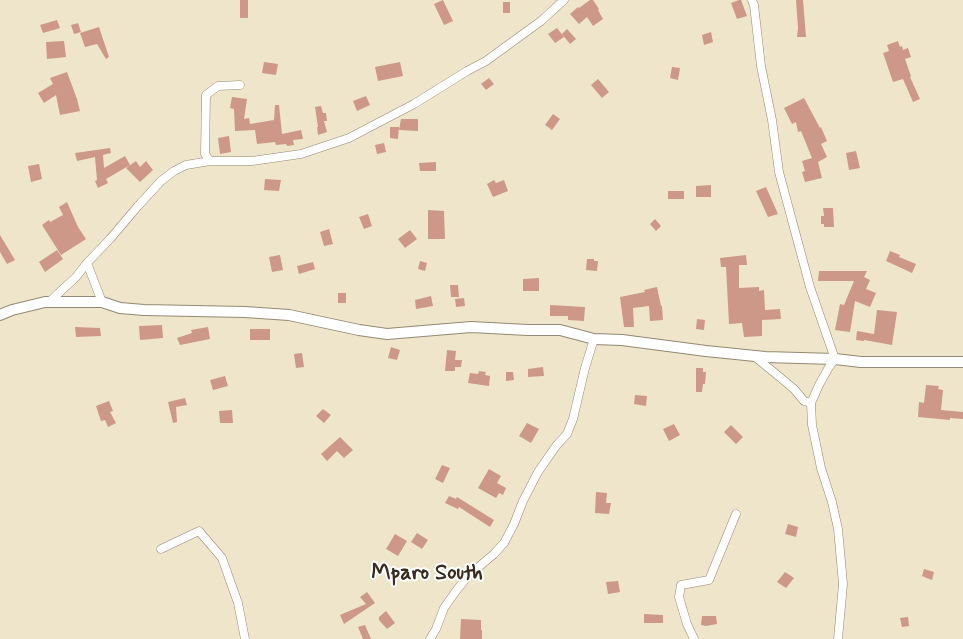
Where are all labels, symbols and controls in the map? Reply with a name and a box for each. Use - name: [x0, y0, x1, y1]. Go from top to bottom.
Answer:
- district label: Mparo South: [371, 561, 483, 587]

